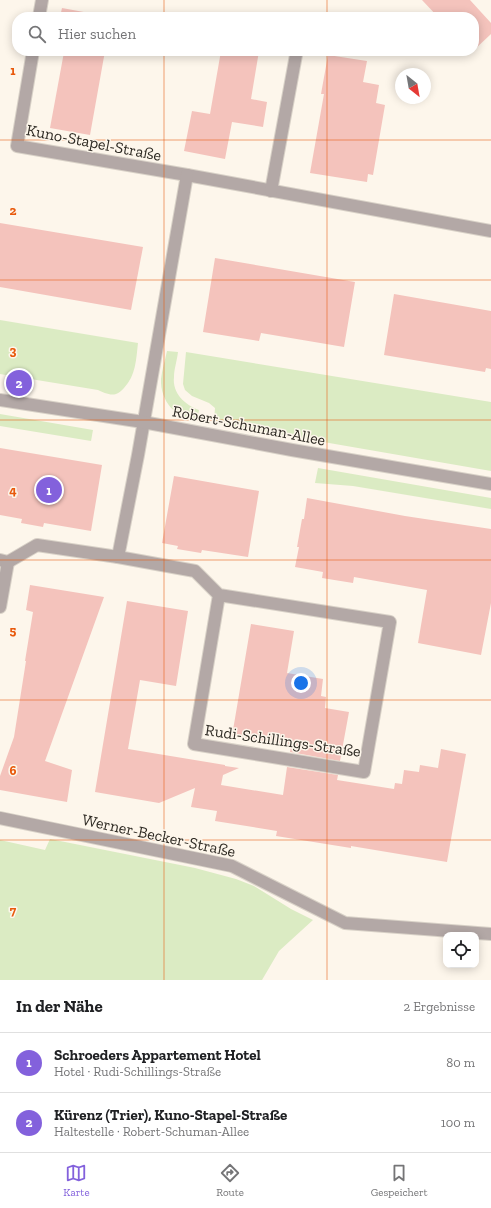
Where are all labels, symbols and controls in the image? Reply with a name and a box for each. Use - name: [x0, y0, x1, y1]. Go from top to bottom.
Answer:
- search box: [12, 12, 479, 56]
- icon: search: [26, 23, 48, 45]
- text: Hier suchen: [58, 25, 136, 43]
- text: 1: [10, 63, 16, 78]
- north arrow: [395, 68, 431, 104]
- street label: Kuno-Stapel-Straße: [25, 120, 163, 165]
- text: 2: [10, 203, 17, 218]
- text: 3: [10, 343, 17, 358]
- pin: 2: [6, 368, 32, 398]
- street label: Robert-Schuman-Allee: [171, 401, 327, 450]
- pin: 1: [36, 475, 62, 505]
- text: 4: [9, 483, 17, 498]
- text: 5: [10, 623, 17, 638]
- your location: [291, 673, 311, 693]
- street label: Rudi-Schillings-Straße: [204, 720, 362, 761]
- text: 6: [10, 763, 17, 778]
- street label: Werner-Becker-Straße: [80, 810, 237, 861]
- text: 7: [10, 903, 17, 918]
- map controls: [443, 932, 479, 968]
- button: locate: [443, 932, 479, 968]
- text: In der Nähe: [16, 996, 103, 1016]
- text: 2 Ergebnisse: [403, 999, 475, 1014]
- text: Schroeders Appartement Hotel: [54, 1046, 261, 1064]
- text: 1: [26, 1055, 32, 1070]
- text: 80 m: [446, 1055, 475, 1070]
- text: Hotel · Rudi-Schillings-Straße: [54, 1064, 221, 1079]
- text: Kürenz (Trier), Kuno-Stapel-Straße: [54, 1106, 287, 1124]
- text: 2: [26, 1115, 32, 1130]
- text: 100 m: [441, 1115, 475, 1130]
- text: Haltestelle · Robert-Schuman-Allee: [54, 1124, 249, 1139]
- tab: Karte: [63, 1162, 90, 1199]
- tab: Route: [216, 1162, 244, 1199]
- tab: Gespeichert: [371, 1162, 428, 1199]

